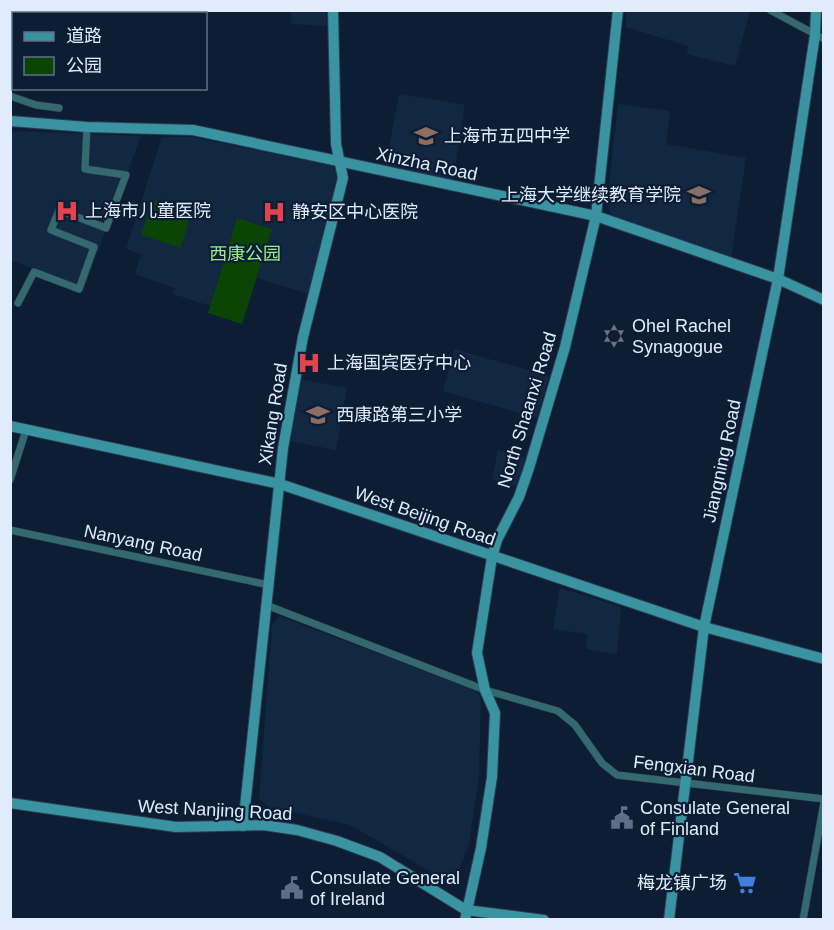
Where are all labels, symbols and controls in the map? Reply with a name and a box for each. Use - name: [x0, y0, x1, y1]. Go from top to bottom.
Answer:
- legend: [12, 12, 207, 90]
- text: 道路: [66, 26, 102, 46]
- text: 公园: [66, 56, 102, 76]
- school or university icon: 上海市五四中学: [413, 123, 439, 149]
- place label: 上海市五四中学: [444, 126, 570, 146]
- street label: Xinzha Road: [375, 144, 479, 184]
- school or university icon: 上海大学继续教育学院: [686, 182, 712, 208]
- place label: 上海大学继续教育学院: [501, 185, 681, 205]
- hospital icon: 上海市儿童医院: [54, 198, 80, 224]
- hospital icon: 静安区中心医院: [261, 199, 287, 225]
- place label: 上海市儿童医院: [85, 201, 211, 221]
- place label: 静安区中心医院: [292, 202, 418, 222]
- park label: 西康公园: [209, 244, 281, 264]
- place label: Ohel Rachel Synagogue: [632, 316, 731, 357]
- synagogue icon: Ohel Rachel Synagogue: [601, 323, 627, 349]
- street label: North Shaanxi Road: [494, 330, 560, 490]
- hospital icon: 上海国宾医疗中心: [296, 350, 322, 376]
- place label: 上海国宾医疗中心: [327, 353, 471, 373]
- street label: Xikang Road: [255, 362, 291, 466]
- street label: Jiangning Road: [699, 398, 745, 524]
- school or university icon: 西康路第三小学: [305, 402, 331, 428]
- place label: 西康路第三小学: [336, 405, 462, 425]
- street label: West Beijing Road: [352, 482, 498, 550]
- street label: Nanyang Road: [82, 521, 204, 565]
- street label: Fengxian Road: [632, 752, 756, 786]
- street label: West Nanjing Road: [137, 796, 293, 824]
- place label: Consulate General of Finland: [640, 798, 790, 839]
- public building icon: Consulate General of Finland: [609, 805, 635, 831]
- place label: Consulate General of Ireland: [310, 868, 460, 909]
- supermarket icon: 梅龙镇广场: [732, 870, 758, 896]
- place label: 梅龙镇广场: [637, 873, 727, 893]
- public building icon: Consulate General of Ireland: [279, 875, 305, 901]

